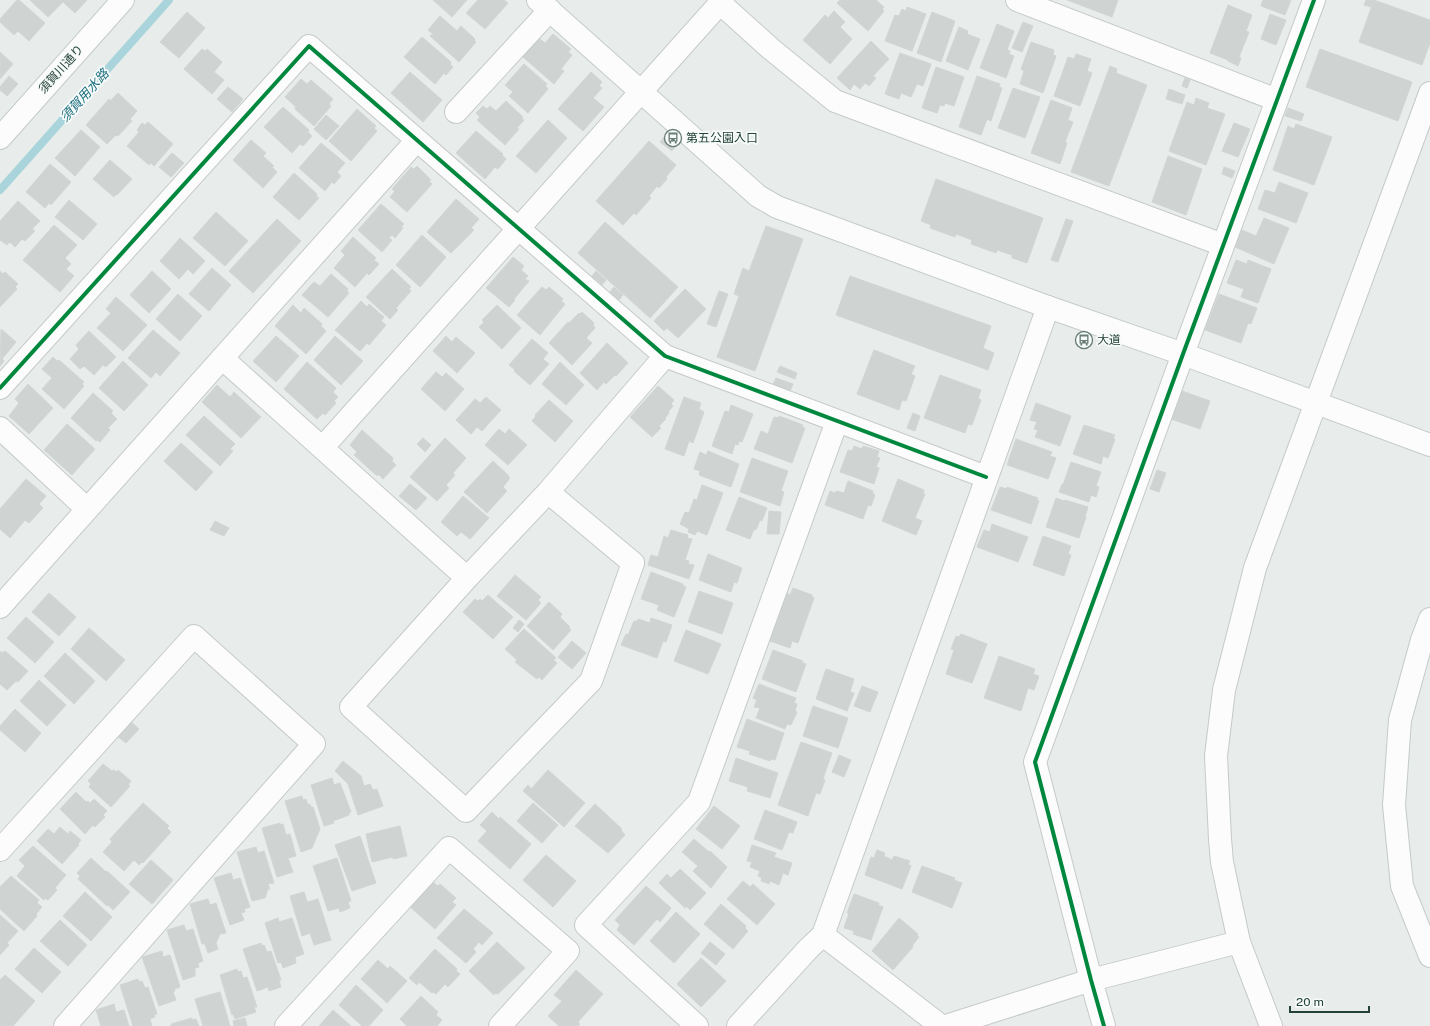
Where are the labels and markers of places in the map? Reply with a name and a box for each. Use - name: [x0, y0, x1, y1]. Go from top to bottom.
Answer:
- bus stop icon: 第五公園入口: [663, 128, 683, 148]
- place label: 第五公園入口: [686, 131, 758, 145]
- bus stop icon: 大道: [1074, 330, 1094, 350]
- place label: 大道: [1097, 333, 1121, 347]

